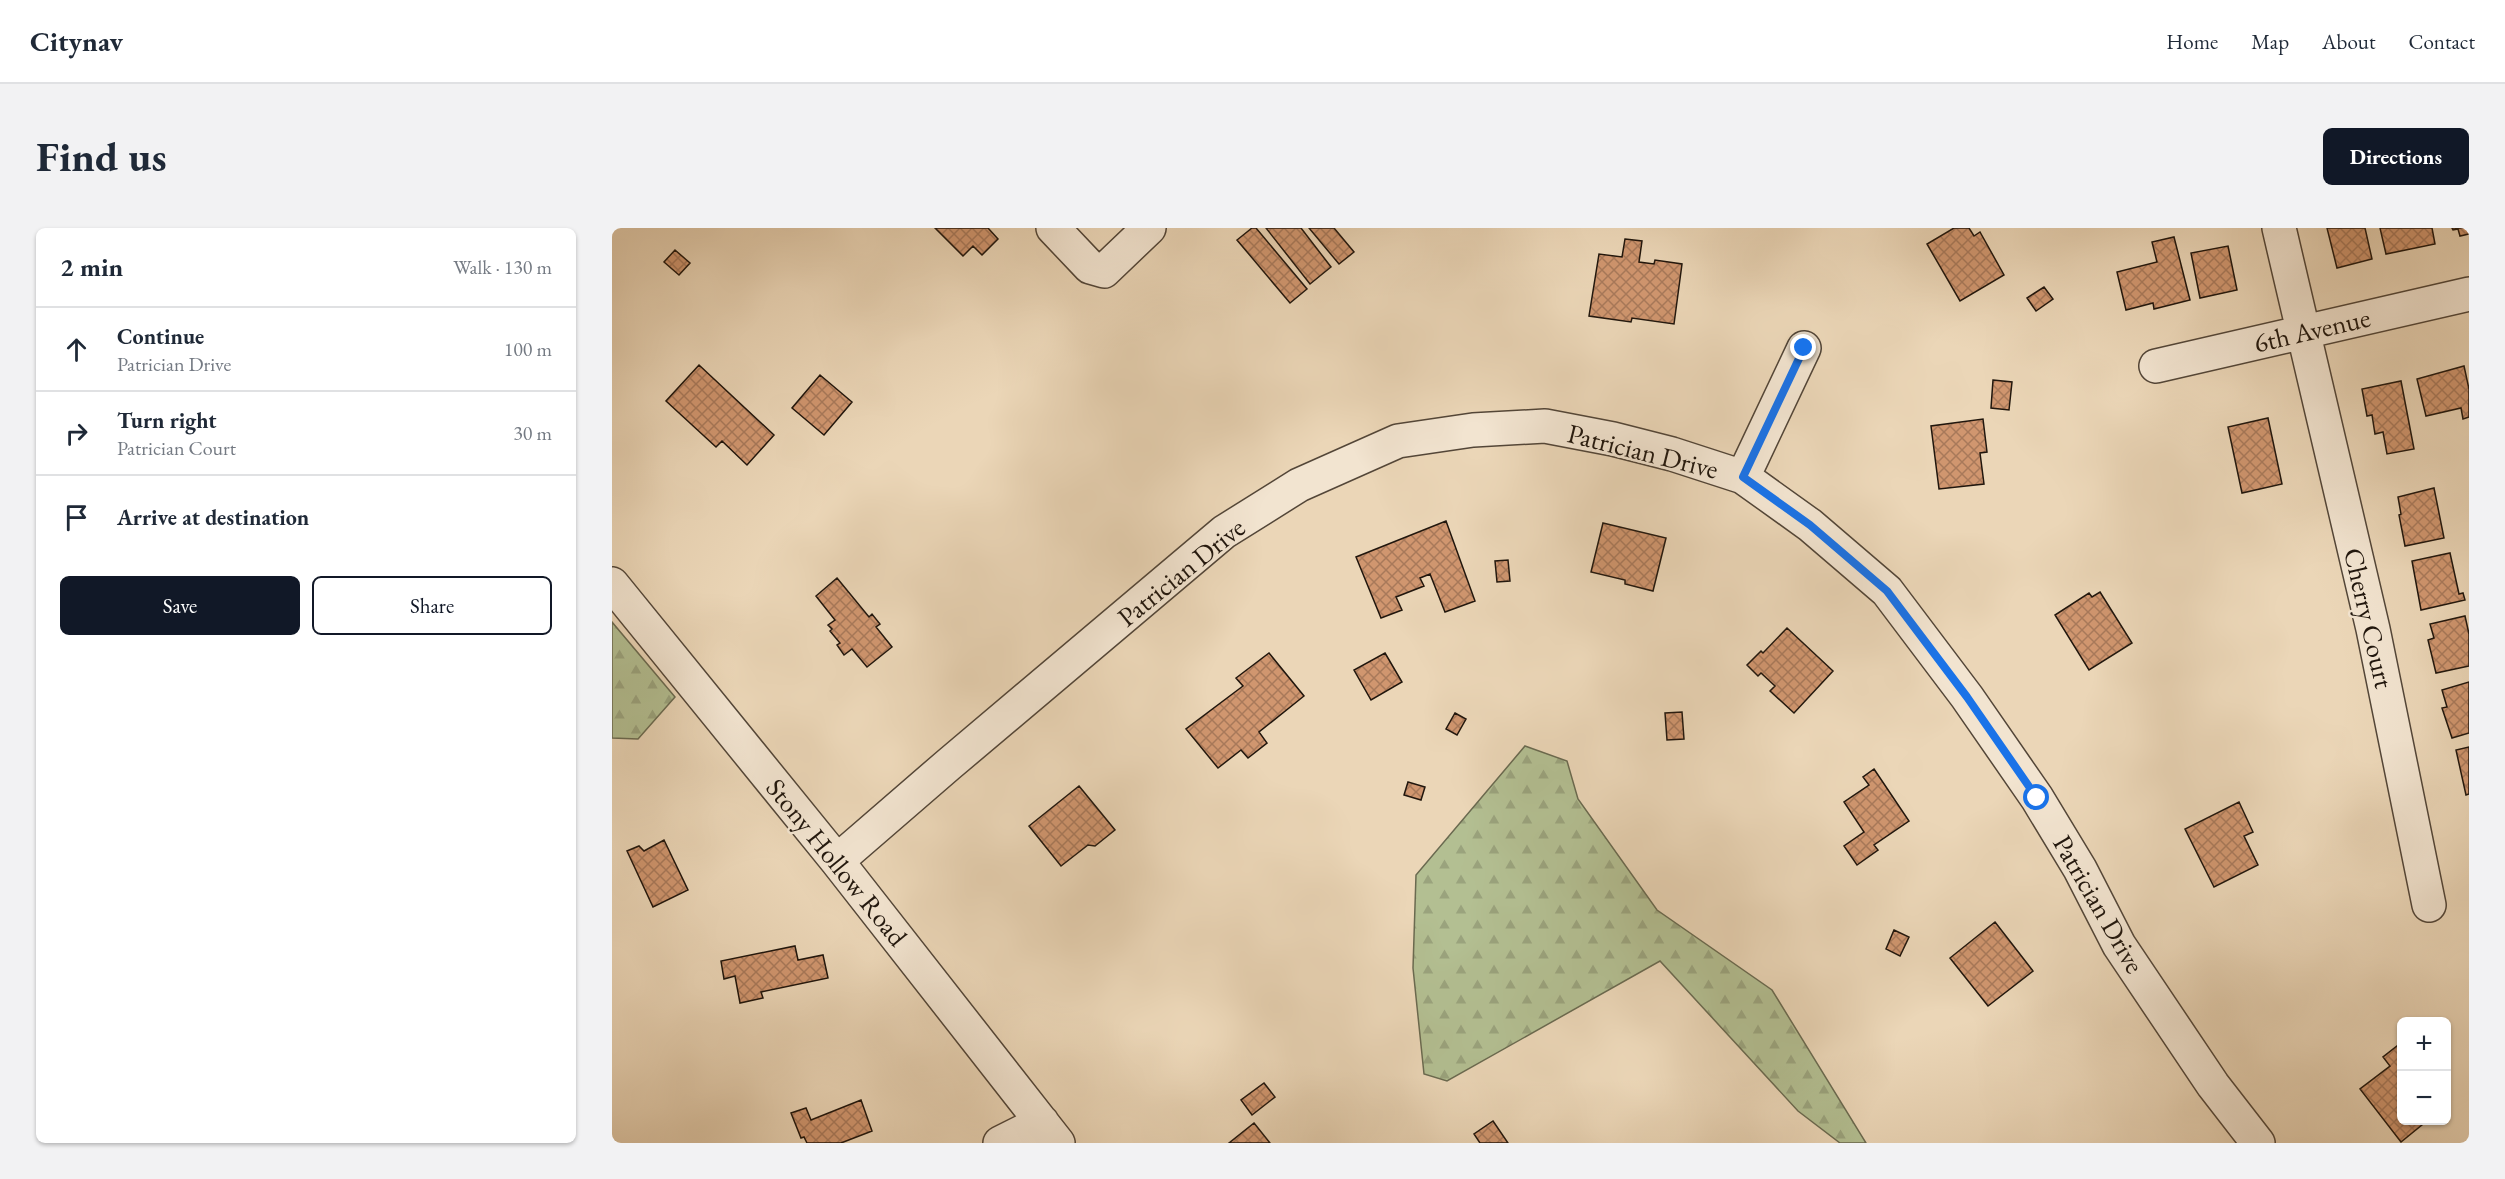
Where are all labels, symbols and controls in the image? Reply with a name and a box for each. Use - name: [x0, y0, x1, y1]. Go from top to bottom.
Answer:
- text: Citynav: [30, 23, 123, 59]
- text: Home: [2166, 28, 2218, 55]
- text: Map: [2251, 28, 2289, 55]
- text: About: [2322, 28, 2375, 55]
- text: Contact: [2408, 28, 2475, 55]
- button: Directions: [2323, 128, 2469, 185]
- text: Find us: [36, 129, 167, 184]
- text: 2 min: [60, 250, 123, 284]
- text: Walk · 130 m: [453, 254, 552, 280]
- street label: 6th Avenue: [2250, 300, 2374, 360]
- text: Continue: [117, 322, 204, 351]
- icon: ahead: [60, 333, 93, 366]
- route end: [1790, 334, 1816, 360]
- text: 100 m: [504, 336, 552, 362]
- text: Patrician Drive: [117, 351, 231, 377]
- text: Turn right: [117, 406, 216, 435]
- street label: Patrician Drive: [1564, 415, 1722, 487]
- icon: right: [60, 417, 93, 450]
- text: 30 m: [513, 420, 552, 446]
- text: Patrician Court: [117, 435, 236, 461]
- icon: arrive: [60, 501, 93, 534]
- text: Arrive at destination: [117, 503, 309, 532]
- street label: Patrician Drive: [1110, 510, 1252, 634]
- street label: Cherry Court: [2336, 544, 2402, 692]
- button: Save: [60, 576, 300, 635]
- button: Share: [312, 576, 552, 635]
- street label: Stony Hollow Road: [759, 771, 916, 953]
- route start: [2023, 784, 2049, 810]
- street label: Patrician Drive: [2045, 828, 2153, 980]
- map controls: [2397, 1017, 2451, 1125]
- button: +: [2397, 1017, 2451, 1071]
- button: −: [2397, 1071, 2451, 1125]

